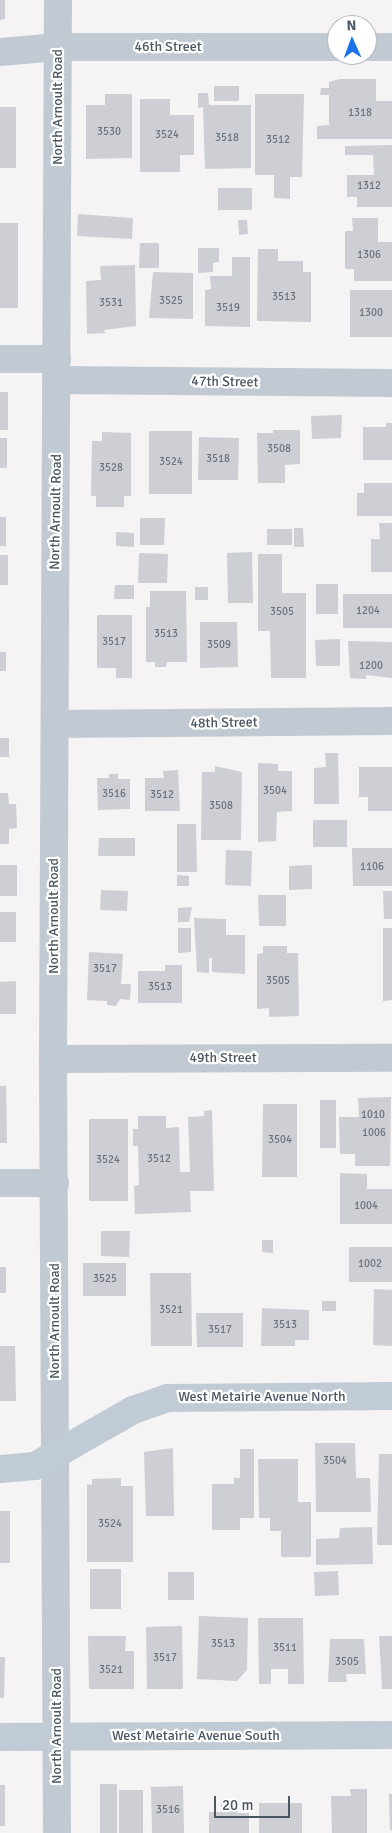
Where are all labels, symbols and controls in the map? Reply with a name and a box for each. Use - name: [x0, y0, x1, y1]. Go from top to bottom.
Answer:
- north arrow: [327, 15, 377, 65]
- text: N: [346, 17, 357, 34]
- street label: 46th Street: [134, 39, 202, 55]
- street label: North Arnoult Road: [50, 49, 66, 165]
- house number: 1318: [348, 106, 372, 120]
- house number: 3530: [97, 125, 121, 139]
- house number: 3524: [155, 128, 179, 142]
- house number: 3518: [215, 131, 239, 145]
- house number: 3512: [266, 133, 290, 147]
- house number: 1312: [357, 179, 381, 193]
- house number: 1306: [357, 248, 381, 262]
- house number: 3513: [272, 290, 296, 304]
- house number: 3525: [159, 294, 183, 308]
- house number: 3531: [99, 296, 123, 310]
- house number: 3519: [216, 301, 240, 315]
- house number: 1300: [359, 306, 383, 320]
- street label: 47th Street: [191, 373, 259, 391]
- house number: 3508: [267, 442, 291, 456]
- house number: 3518: [206, 452, 230, 466]
- street label: North Arnoult Road: [47, 454, 65, 570]
- house number: 3524: [159, 455, 183, 469]
- house number: 3528: [99, 461, 123, 475]
- house number: 1204: [356, 604, 380, 618]
- house number: 3505: [270, 605, 294, 619]
- house number: 3513: [154, 627, 178, 641]
- house number: 3517: [102, 635, 126, 649]
- house number: 3509: [207, 638, 231, 652]
- house number: 1200: [359, 659, 383, 673]
- street label: 48th Street: [190, 714, 258, 732]
- house number: 3504: [263, 784, 287, 798]
- house number: 3516: [102, 787, 126, 801]
- house number: 3512: [150, 788, 174, 802]
- house number: 3508: [209, 799, 233, 813]
- street label: North Arnoult Road: [46, 858, 62, 974]
- house number: 1106: [360, 860, 384, 874]
- house number: 3517: [93, 962, 117, 976]
- house number: 3505: [266, 974, 290, 988]
- house number: 3513: [148, 980, 172, 994]
- street label: 49th Street: [189, 1050, 257, 1066]
- house number: 1010: [361, 1108, 385, 1122]
- house number: 1006: [362, 1126, 386, 1140]
- house number: 3504: [268, 1133, 292, 1147]
- house number: 3512: [147, 1152, 171, 1166]
- house number: 3524: [96, 1153, 120, 1167]
- house number: 1004: [354, 1199, 378, 1213]
- house number: 1002: [358, 1257, 382, 1271]
- street label: North Arnoult Road: [47, 1263, 63, 1379]
- house number: 3525: [93, 1272, 117, 1286]
- house number: 3521: [159, 1303, 183, 1317]
- house number: 3513: [273, 1318, 297, 1332]
- house number: 3517: [208, 1323, 232, 1337]
- street label: West Metairie Avenue North: [178, 1389, 346, 1405]
- house number: 3504: [323, 1454, 347, 1468]
- house number: 3524: [98, 1517, 122, 1531]
- house number: 3513: [211, 1637, 235, 1651]
- house number: 3511: [273, 1641, 297, 1655]
- house number: 3517: [153, 1651, 177, 1665]
- house number: 3505: [335, 1655, 359, 1669]
- house number: 3521: [99, 1663, 123, 1677]
- street label: North Arnoult Road: [49, 1668, 65, 1784]
- street label: West Metairie Avenue South: [112, 1728, 280, 1744]
- scale bar: [217, 1786, 293, 1818]
- text: 20 m: [222, 1796, 253, 1814]
- house number: 3516: [156, 1803, 180, 1817]

